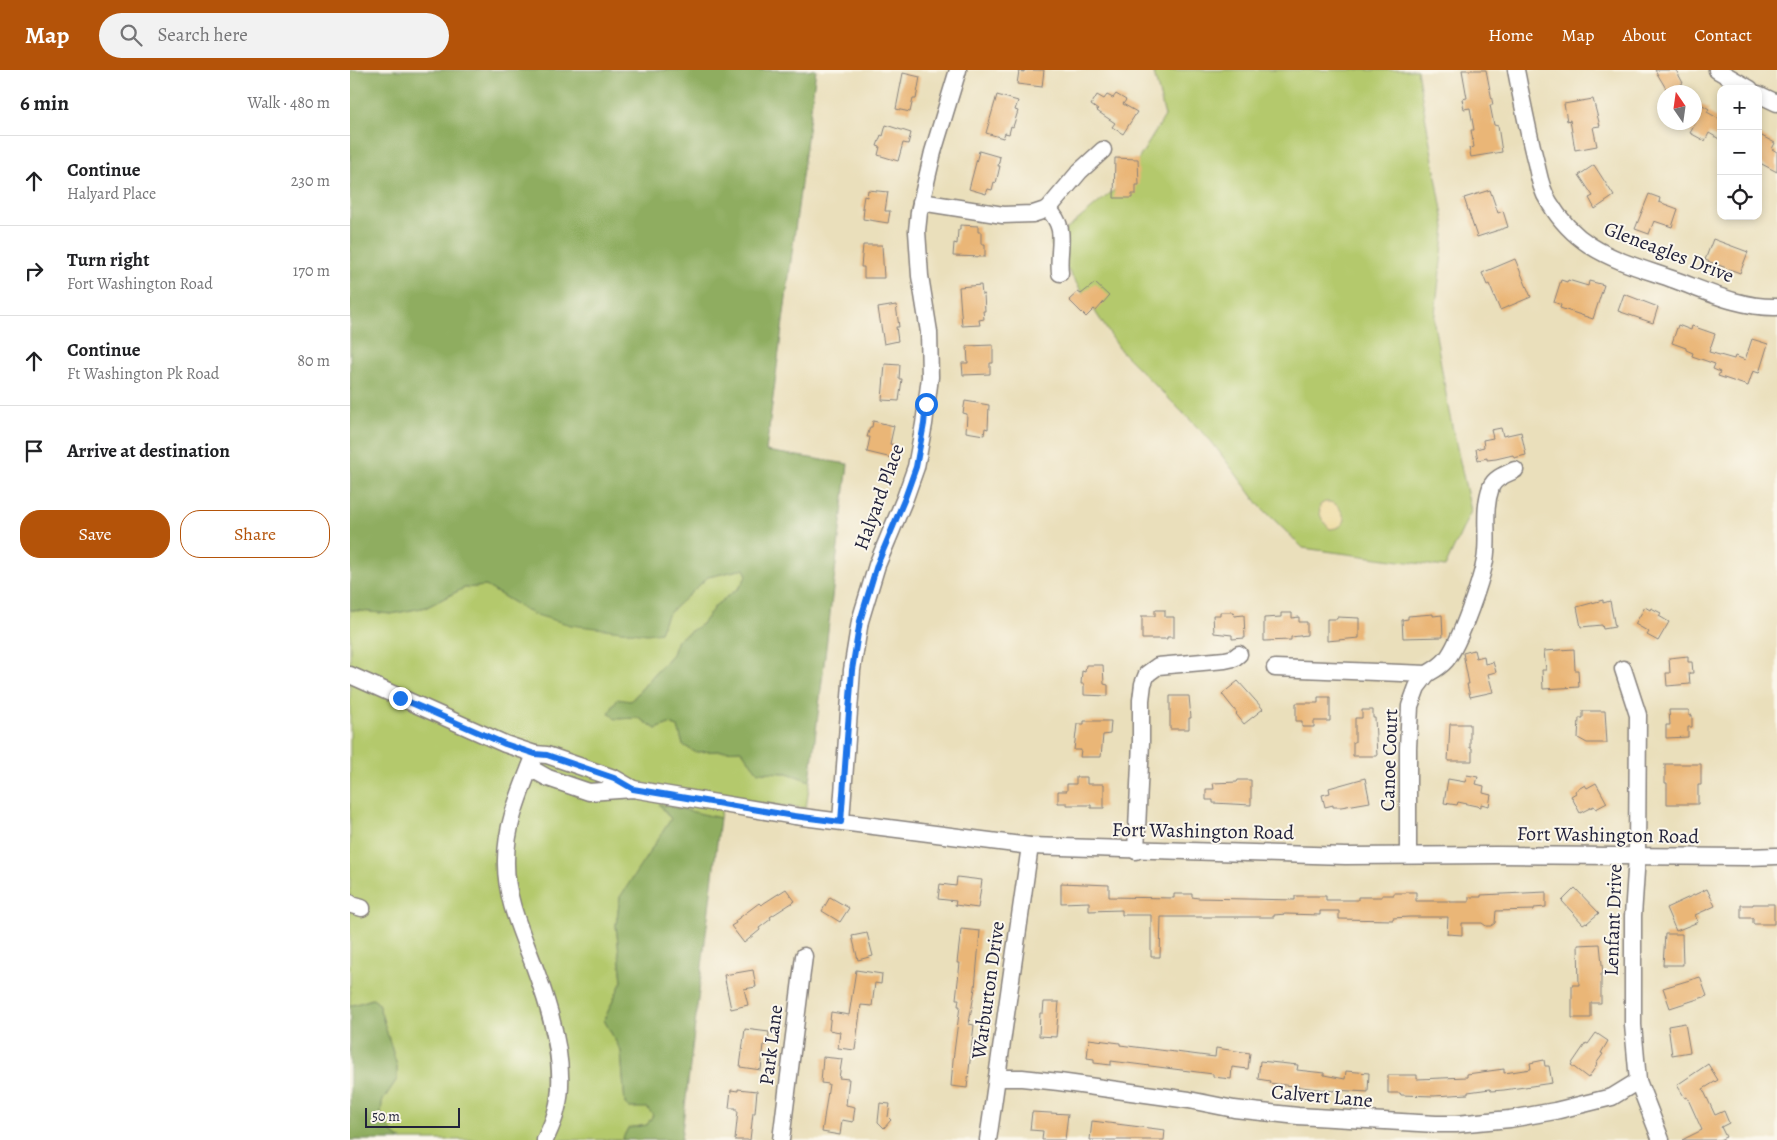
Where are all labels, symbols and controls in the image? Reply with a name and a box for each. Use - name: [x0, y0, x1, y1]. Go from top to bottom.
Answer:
- search box: [99, 13, 449, 58]
- text: Map: [25, 19, 69, 51]
- icon: search: [117, 21, 145, 49]
- text: Search here: [157, 22, 248, 48]
- text: Home: [1488, 23, 1533, 47]
- text: Map: [1561, 23, 1594, 47]
- text: About: [1622, 23, 1666, 47]
- text: Contact: [1694, 23, 1752, 47]
- north arrow: [1657, 85, 1702, 130]
- map controls: [1717, 85, 1762, 220]
- button: +: [1717, 85, 1762, 130]
- text: 6 min: [20, 89, 69, 117]
- text: Walk · 480 m: [248, 92, 330, 114]
- button: −: [1717, 130, 1762, 175]
- text: Continue: [67, 157, 141, 183]
- icon: ahead: [20, 167, 48, 195]
- text: 230 m: [291, 170, 330, 192]
- button: locate: [1717, 175, 1762, 220]
- text: Halyard Place: [67, 183, 156, 205]
- street label: Gleneagles Drive: [1600, 215, 1738, 289]
- text: Turn right: [67, 247, 149, 273]
- icon: right: [20, 257, 48, 285]
- text: 170 m: [293, 260, 330, 282]
- text: Fort Washington Road: [67, 273, 213, 295]
- text: Continue: [67, 337, 141, 363]
- icon: ahead: [20, 347, 48, 375]
- text: 80 m: [297, 350, 330, 372]
- text: Ft Washington Pk Road: [67, 363, 219, 385]
- route start: [915, 393, 938, 416]
- icon: arrive: [20, 437, 48, 465]
- text: Arrive at destination: [67, 438, 230, 464]
- street label: Halyard Place: [847, 440, 911, 554]
- button: Save: [20, 510, 170, 558]
- button: Share: [180, 510, 330, 558]
- route end: [389, 687, 412, 710]
- street label: Canoe Court: [1374, 708, 1404, 812]
- street label: Fort Washington Road: [1112, 816, 1295, 846]
- street label: Fort Washington Road: [1517, 820, 1700, 850]
- street label: Lenfant Drive: [1598, 863, 1628, 977]
- street label: Warburton Drive: [965, 919, 1011, 1062]
- street label: Park Lane: [753, 1003, 789, 1087]
- street label: Calvert Lane: [1270, 1078, 1374, 1114]
- scale bar: [365, 1105, 460, 1128]
- text: 50 m: [372, 1107, 400, 1126]

